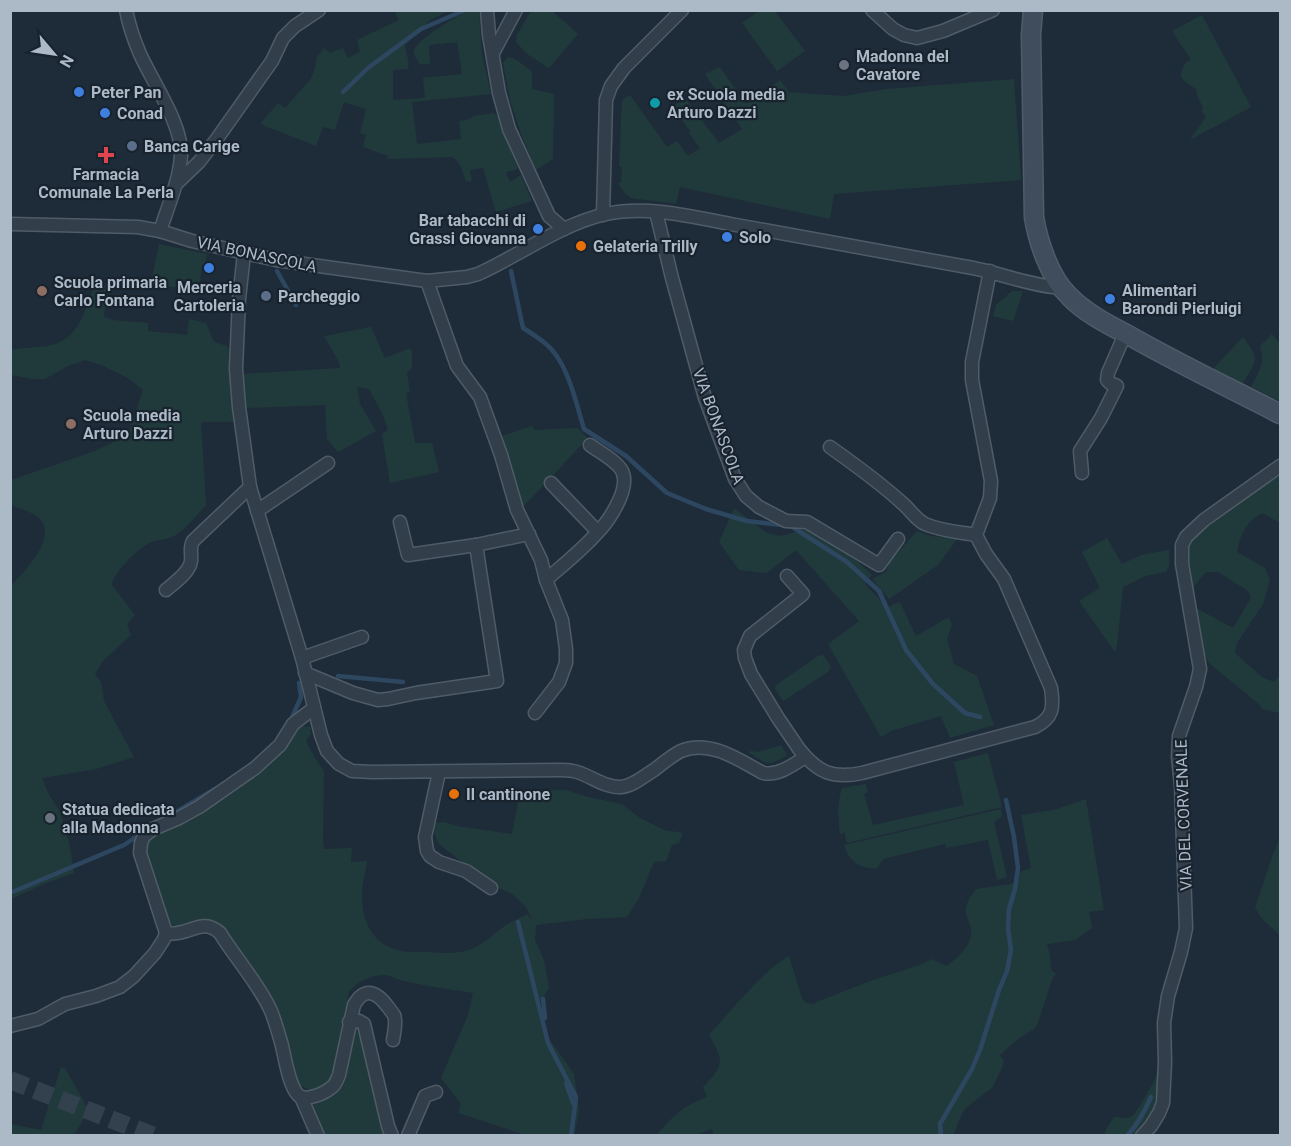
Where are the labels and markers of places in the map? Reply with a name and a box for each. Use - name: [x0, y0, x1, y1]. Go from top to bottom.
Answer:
- place label: Madonna del Cavatore: [856, 47, 949, 84]
- marker: Madonna del Cavatore: [837, 58, 851, 72]
- place label: Peter Pan: [91, 83, 162, 102]
- marker: Peter Pan: [72, 85, 86, 99]
- place label: ex Scuola media Arturo Dazzi: [667, 85, 785, 122]
- marker: ex Scuola media Arturo Dazzi: [648, 96, 662, 110]
- place label: Conad: [117, 104, 163, 123]
- marker: Conad: [98, 106, 112, 120]
- place label: Banca Carige: [144, 137, 240, 156]
- marker: Banca Carige: [125, 139, 139, 153]
- marker: Farmacia Comunale La Perla: [99, 148, 113, 162]
- place label: Farmacia Comunale La Perla: [38, 165, 174, 202]
- place label: Bar tabacchi di Grassi Giovanna: [409, 211, 526, 248]
- marker: Bar tabacchi di Grassi Giovanna: [531, 222, 545, 236]
- place label: Solo: [739, 228, 771, 247]
- marker: Solo: [720, 230, 734, 244]
- place label: Gelateria Trilly: [593, 237, 699, 256]
- marker: Gelateria Trilly: [574, 239, 588, 253]
- marker: Merceria Cartoleria: [202, 261, 216, 275]
- place label: Scuola primaria Carlo Fontana: [54, 273, 168, 310]
- place label: Merceria Cartoleria: [173, 278, 245, 315]
- place label: Alimentari Barondi Pierluigi: [1122, 281, 1241, 318]
- marker: Scuola primaria Carlo Fontana: [35, 284, 49, 298]
- place label: Parcheggio: [278, 287, 360, 306]
- marker: Parcheggio: [259, 289, 273, 303]
- marker: Alimentari Barondi Pierluigi: [1103, 292, 1117, 306]
- place label: Scuola media Arturo Dazzi: [83, 406, 181, 443]
- marker: Scuola media Arturo Dazzi: [64, 417, 78, 431]
- place label: Il cantinone: [466, 785, 550, 804]
- marker: Il cantinone: [447, 787, 461, 801]
- place label: Statua dedicata alla Madonna: [62, 800, 175, 837]
- marker: Statua dedicata alla Madonna: [43, 811, 57, 825]

